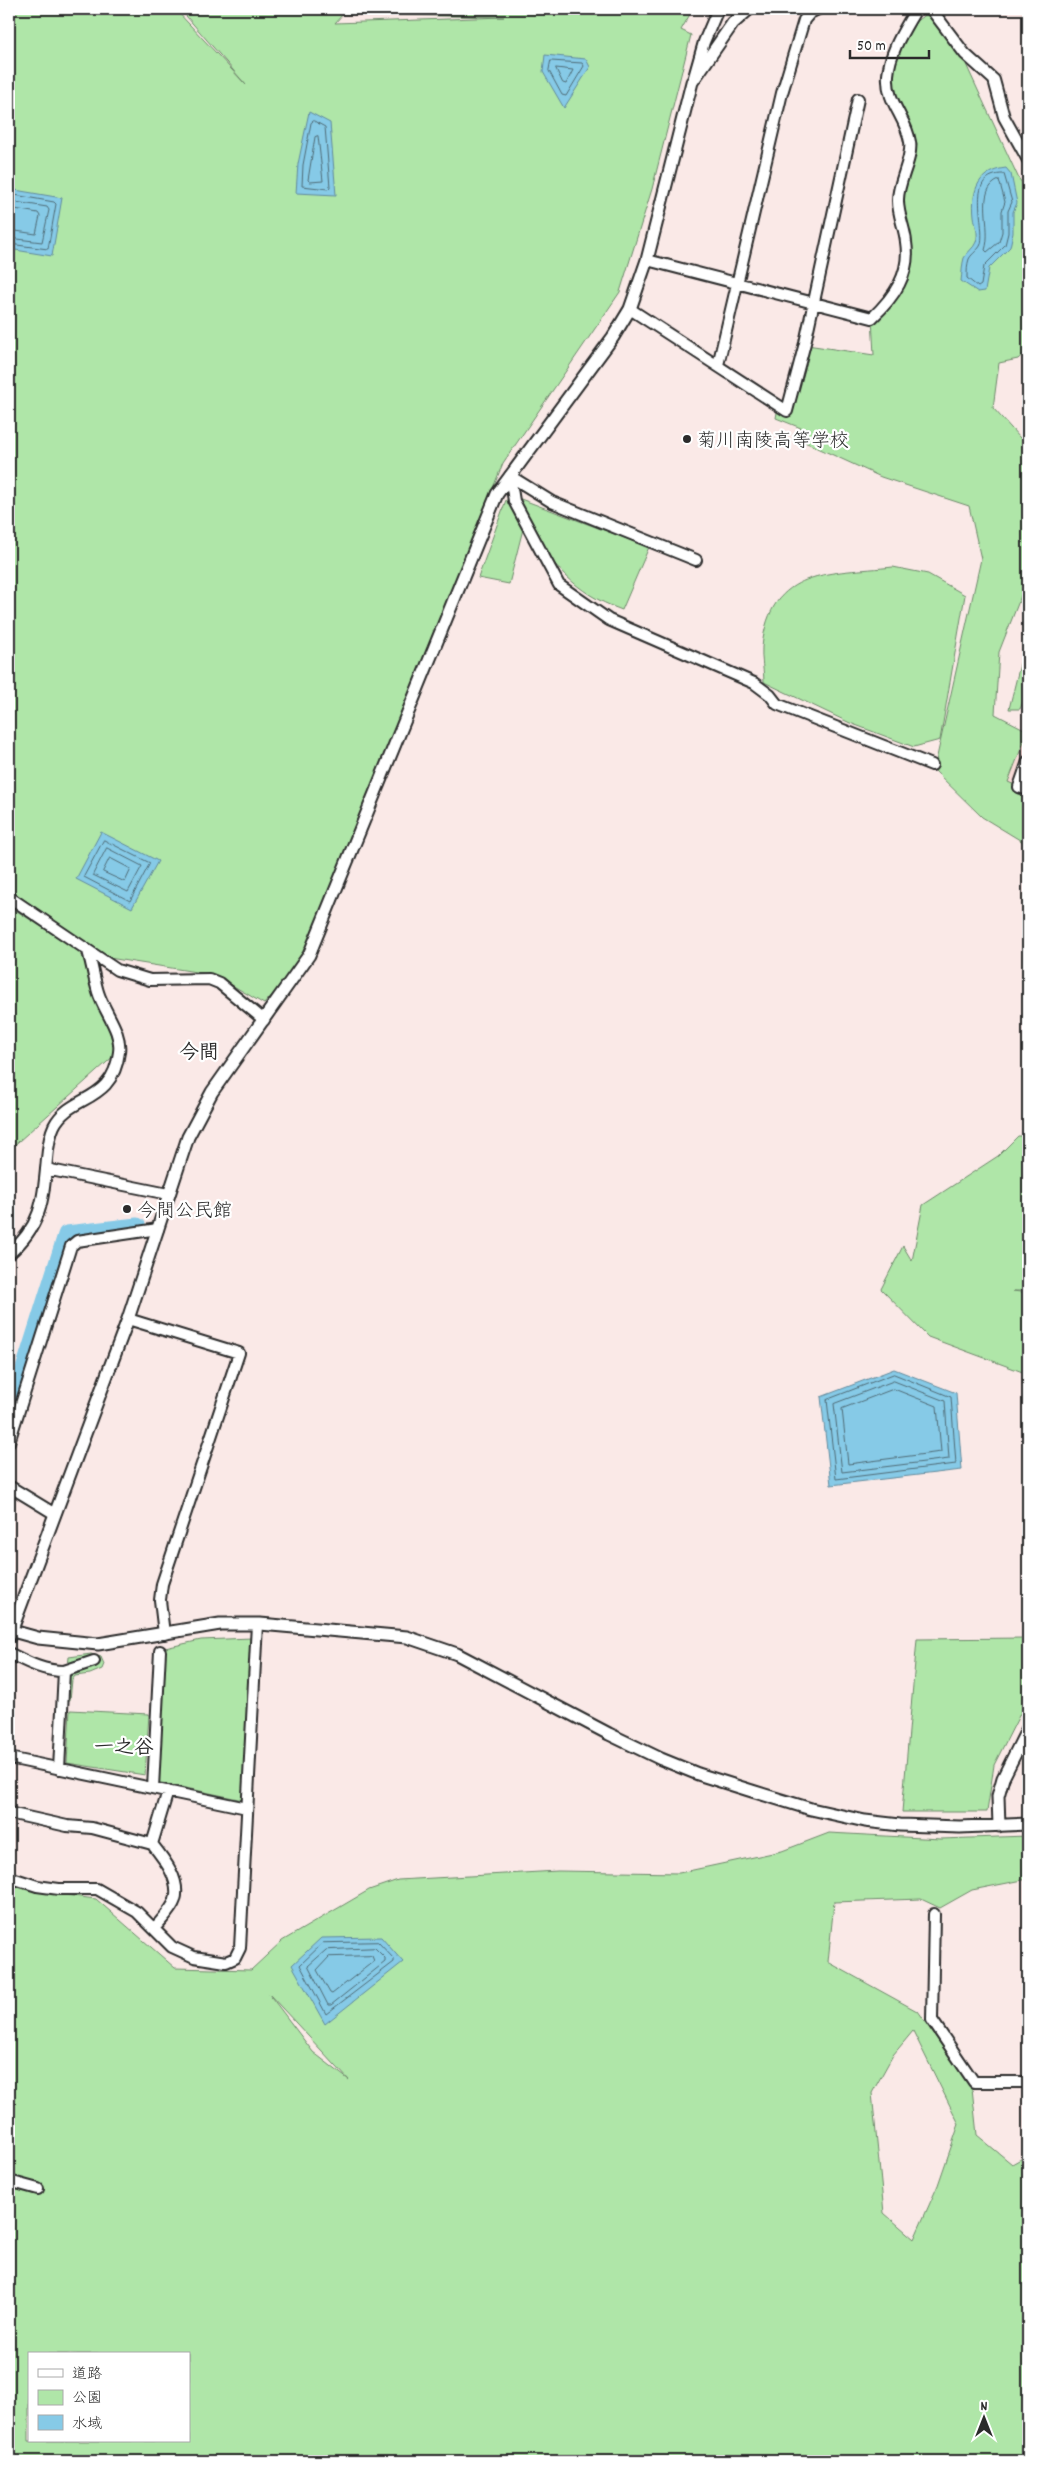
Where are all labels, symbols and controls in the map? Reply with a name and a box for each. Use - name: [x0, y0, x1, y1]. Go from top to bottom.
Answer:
- scale bar: [850, 28, 928, 60]
- text: 50 m: [857, 36, 886, 58]
- place label: 菊川南陵高等学校: [697, 429, 849, 456]
- marker: 菊川南陵高等学校: [681, 433, 693, 445]
- district label: 今間: [179, 1040, 219, 1068]
- place label: 今間公民館: [137, 1199, 232, 1226]
- marker: 今間公民館: [121, 1203, 133, 1215]
- district label: 一之谷: [94, 1735, 154, 1763]
- legend: [28, 2352, 190, 2442]
- text: 道路: [72, 2364, 102, 2386]
- text: 公園: [72, 2388, 102, 2410]
- north arrow: [960, 2392, 1010, 2442]
- text: N: [981, 2397, 988, 2417]
- text: 水域: [72, 2414, 102, 2436]

